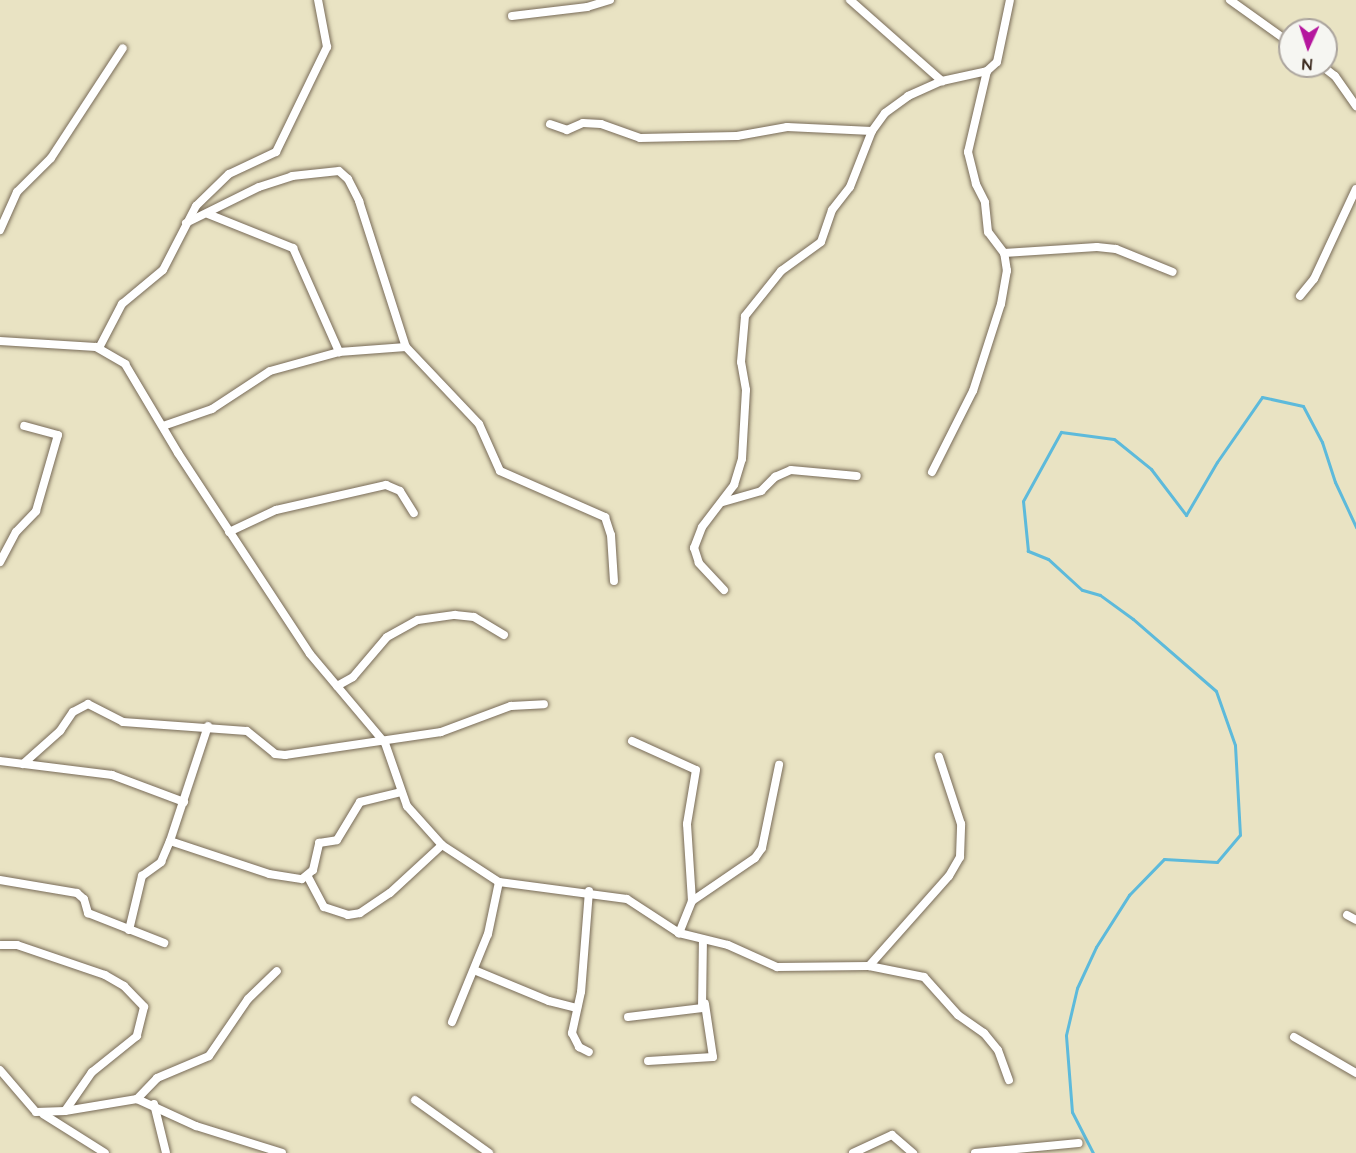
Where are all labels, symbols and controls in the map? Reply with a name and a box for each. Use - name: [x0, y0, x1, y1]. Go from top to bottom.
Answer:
- north arrow: [1278, 18, 1338, 78]
- text: N: [1302, 53, 1313, 75]

